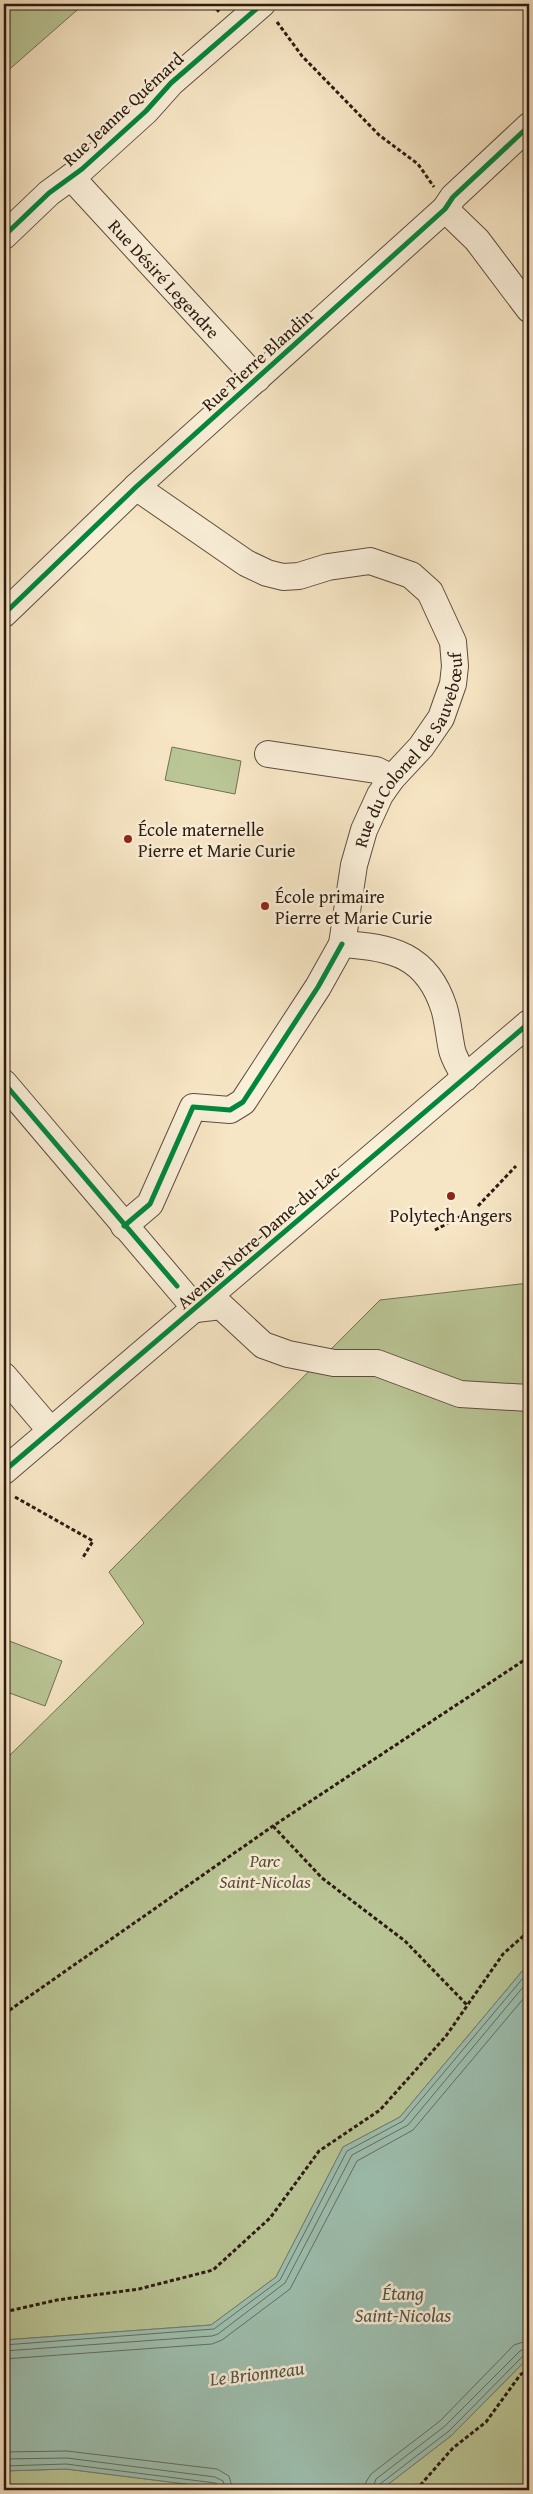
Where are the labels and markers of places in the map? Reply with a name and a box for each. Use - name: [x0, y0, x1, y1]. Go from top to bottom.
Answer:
- place label: École maternelle Pierre et Marie Curie: [138, 816, 296, 864]
- marker: École maternelle Pierre et Marie Curie: [122, 833, 134, 845]
- place label: École primaire Pierre et Marie Curie: [275, 883, 433, 931]
- marker: École primaire Pierre et Marie Curie: [259, 900, 271, 912]
- marker: Polytech Angers: [445, 1190, 457, 1202]
- place label: Polytech Angers: [390, 1202, 512, 1229]

